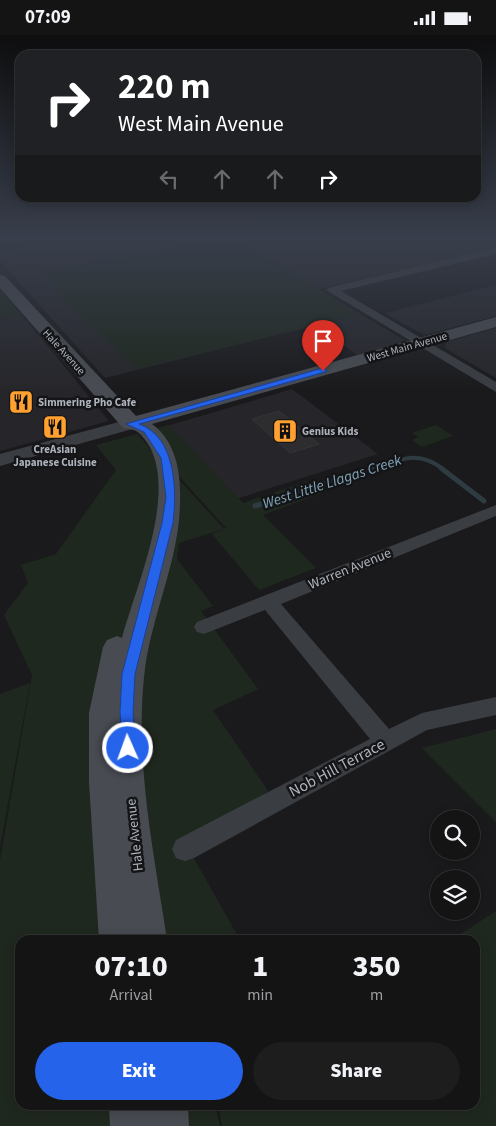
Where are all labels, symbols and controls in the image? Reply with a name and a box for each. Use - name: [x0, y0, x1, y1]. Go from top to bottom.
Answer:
- text: 07:09: [25, 4, 71, 31]
- text: 220 m: [118, 62, 210, 112]
- icon: right: [35, 70, 100, 135]
- text: West Main Avenue: [118, 108, 284, 140]
- icon: left: [155, 165, 183, 193]
- icon: ahead: [208, 165, 236, 193]
- icon: ahead: [261, 165, 289, 193]
- icon: right: [314, 165, 342, 193]
- pin: [302, 320, 344, 371]
- street label: Hale Avenue: [39, 326, 89, 379]
- icon: arrive: [309, 327, 337, 355]
- street label: West Main Avenue: [365, 328, 449, 366]
- restaurant icon: Simmering Pho Cafe: [8, 389, 34, 415]
- place label: Simmering Pho Cafe: [38, 395, 136, 410]
- restaurant icon: CreAsian Japanese Cuisine: [42, 414, 68, 440]
- building icon: Genius Kids: [272, 418, 298, 444]
- place label: Genius Kids: [302, 424, 358, 439]
- place label: CreAsian Japanese Cuisine: [13, 442, 97, 470]
- water label: West Little Llagas Creek: [260, 449, 405, 514]
- street label: Warren Avenue: [305, 543, 395, 595]
- position arrow: [101, 721, 153, 773]
- street label: Nob Hill Terrace: [285, 733, 389, 803]
- street label: Hale Avenue: [121, 798, 149, 872]
- map controls: [430, 810, 480, 920]
- button: search: [430, 810, 480, 860]
- button: layers: [430, 870, 480, 920]
- text: 07:10: [94, 945, 168, 988]
- text: 1: [252, 945, 268, 988]
- text: 350: [353, 945, 401, 988]
- text: Arrival: [110, 984, 153, 1006]
- text: min: [247, 984, 273, 1006]
- text: m: [370, 984, 383, 1006]
- button: Exit: [35, 1042, 243, 1100]
- button: Share: [253, 1042, 460, 1100]

